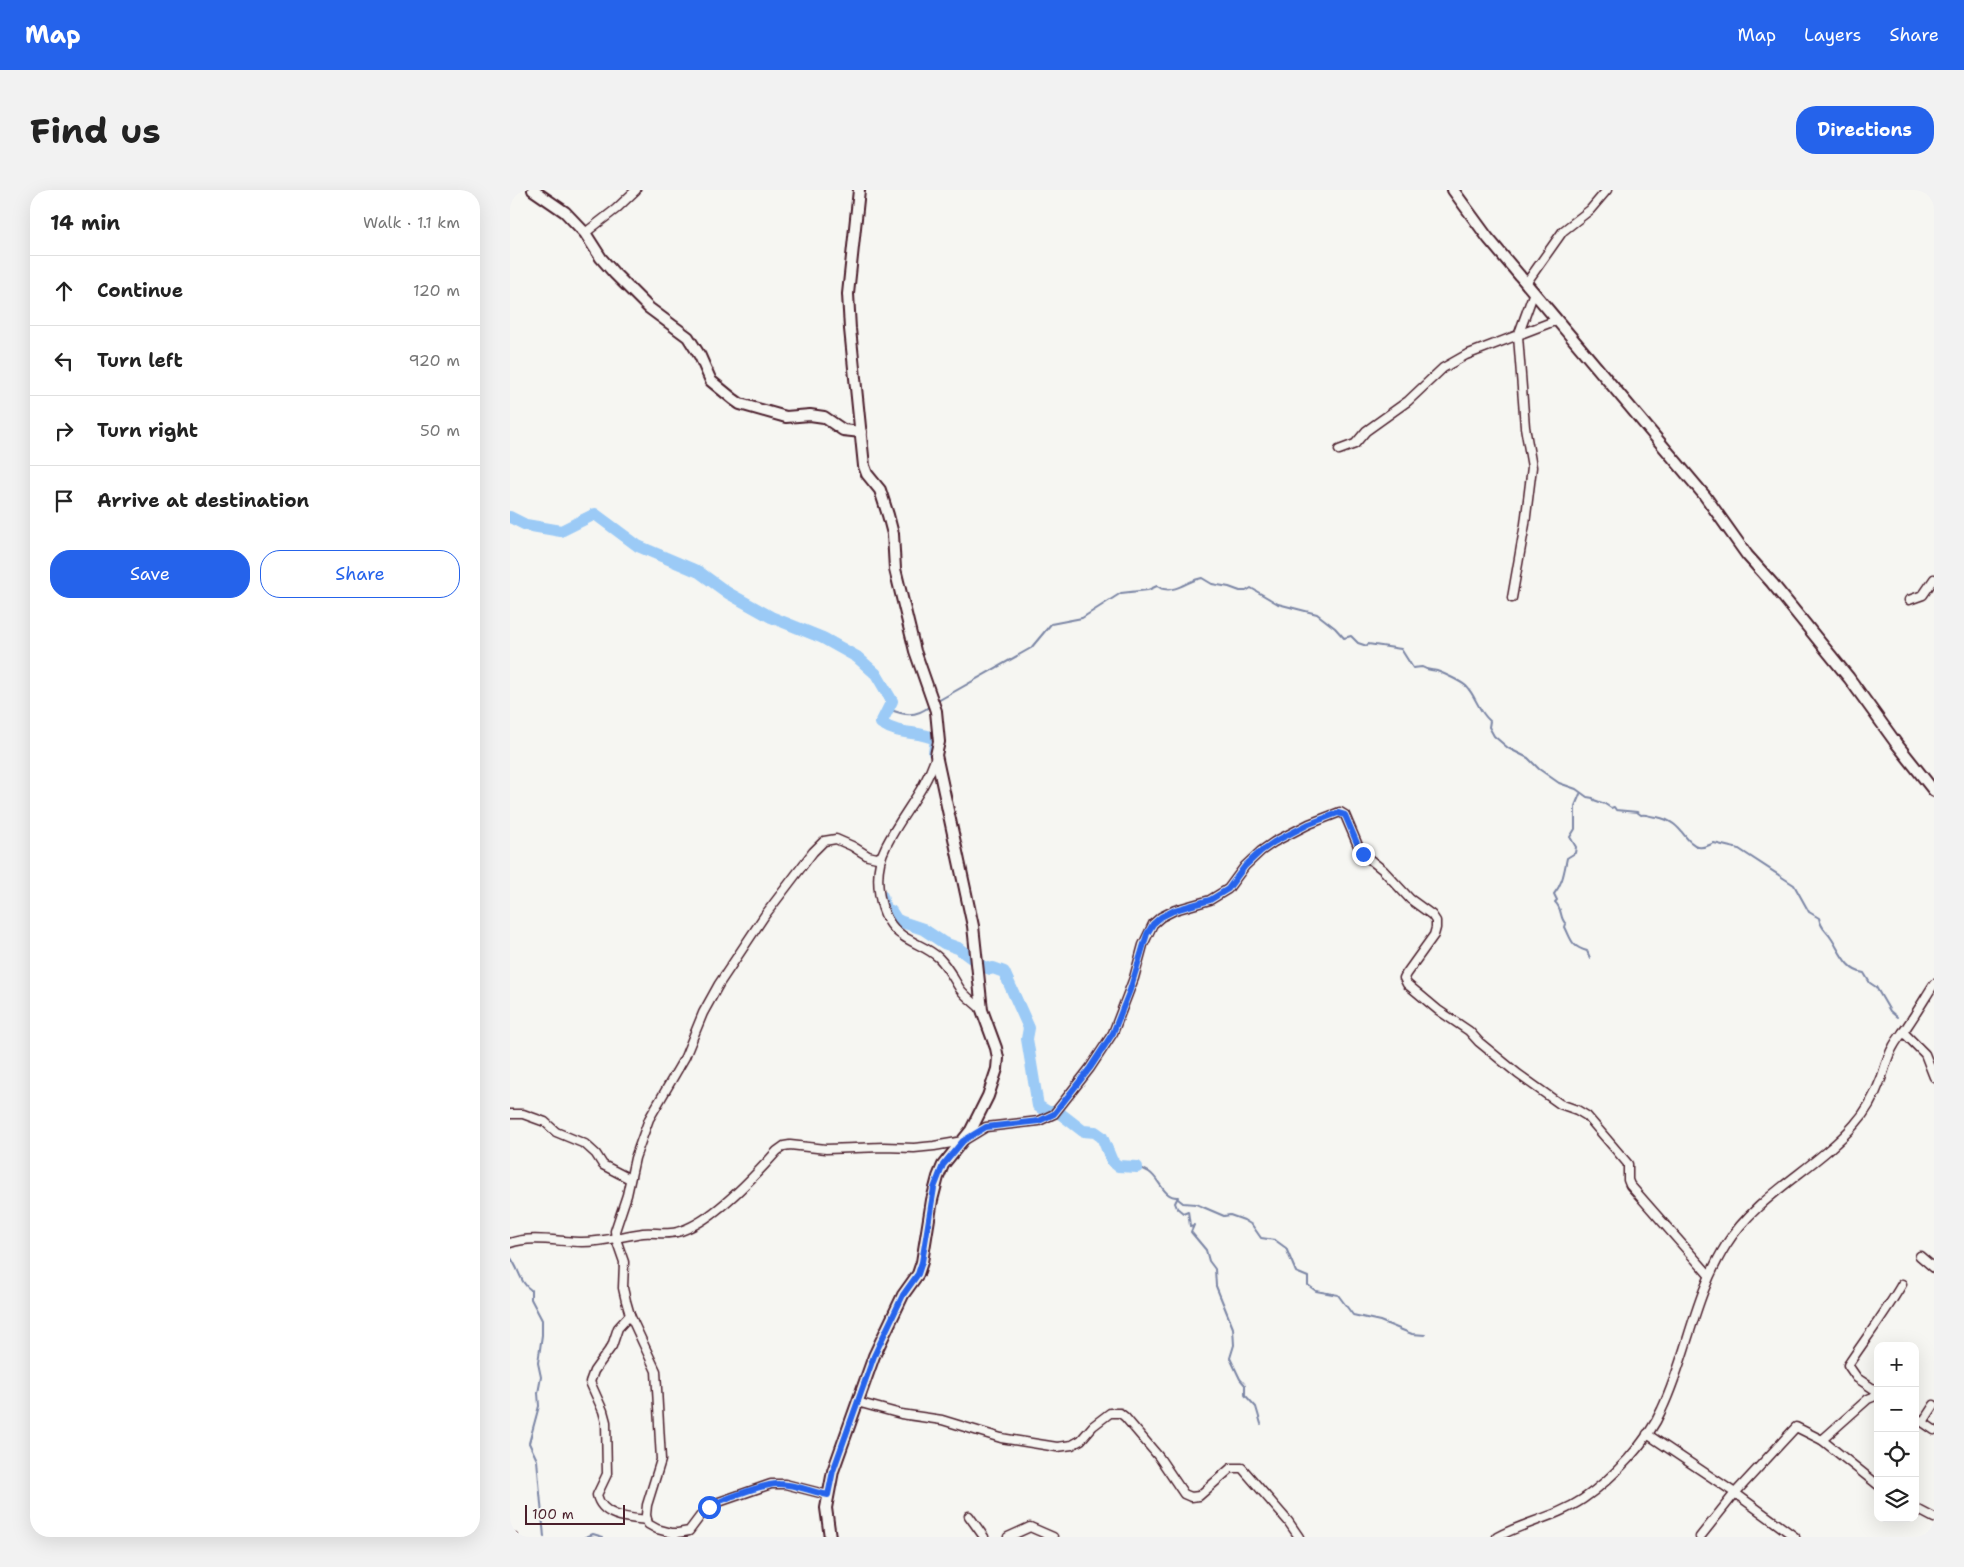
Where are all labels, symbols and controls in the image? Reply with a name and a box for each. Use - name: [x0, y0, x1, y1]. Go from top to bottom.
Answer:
- text: Map: [25, 19, 81, 51]
- text: Map: [1738, 23, 1776, 47]
- text: Layers: [1804, 23, 1861, 47]
- text: Share: [1889, 23, 1939, 47]
- button: Directions: [1796, 106, 1934, 154]
- text: Find us: [30, 107, 161, 154]
- text: 14 min: [50, 209, 120, 237]
- text: Walk · 1.1 km: [363, 212, 460, 233]
- icon: ahead: [50, 277, 78, 305]
- text: Continue: [97, 278, 183, 303]
- text: 120 m: [413, 280, 460, 301]
- icon: left: [50, 347, 78, 375]
- text: Turn left: [97, 348, 183, 373]
- text: 920 m: [408, 350, 460, 371]
- icon: right: [50, 417, 78, 445]
- text: Turn right: [97, 418, 198, 443]
- text: 50 m: [420, 420, 460, 441]
- icon: arrive: [50, 487, 78, 515]
- text: Arrive at destination: [97, 488, 309, 513]
- button: Save: [50, 550, 250, 598]
- button: Share: [260, 550, 460, 598]
- route end: [1352, 843, 1375, 866]
- map controls: [1874, 1342, 1919, 1522]
- button: +: [1874, 1342, 1919, 1387]
- button: −: [1874, 1387, 1919, 1432]
- button: locate: [1874, 1432, 1919, 1477]
- button: layers: [1874, 1477, 1919, 1522]
- route start: [698, 1496, 721, 1519]
- scale bar: [525, 1502, 625, 1525]
- text: 100 m: [532, 1505, 574, 1523]

